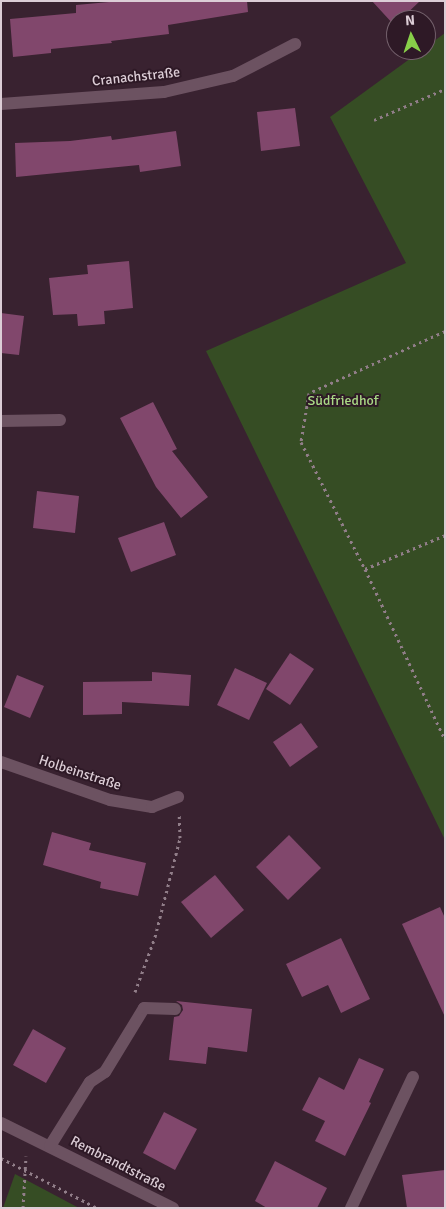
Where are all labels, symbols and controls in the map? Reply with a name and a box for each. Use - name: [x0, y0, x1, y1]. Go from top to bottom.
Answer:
- north arrow: [386, 10, 436, 60]
- text: N: [405, 12, 415, 29]
- street label: Cranachstraße: [91, 64, 181, 90]
- park label: Südfriedhof: [308, 393, 378, 409]
- street label: Holbeinstraße: [37, 752, 123, 794]
- street label: Rembrandtstraße: [67, 1133, 169, 1195]

